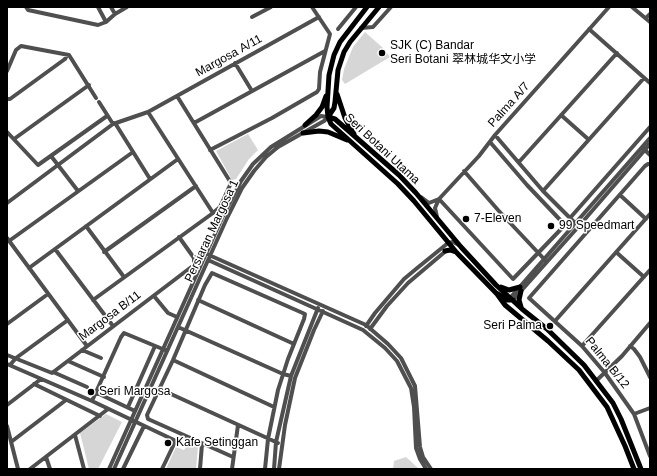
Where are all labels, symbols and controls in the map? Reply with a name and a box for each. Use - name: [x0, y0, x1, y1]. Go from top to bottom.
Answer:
- street label: Margosa A/11: [193, 32, 265, 80]
- place label: SJK (C) Bandar Seri Botani 翠林城华文小学: [390, 39, 536, 67]
- marker: SJK (C) Bandar Seri Botani 翠林城华文小学: [377, 48, 387, 58]
- street label: Palma A/7: [485, 80, 533, 130]
- street label: Seri Botani Utama: [341, 111, 423, 187]
- street label: Persiaran Margosa 1: [182, 177, 242, 285]
- place label: 7-Eleven: [474, 212, 521, 226]
- marker: 7-Eleven: [461, 214, 471, 224]
- place label: 99 Speedmart: [559, 219, 634, 233]
- marker: 99 Speedmart: [546, 221, 556, 231]
- street label: Margosa B/11: [76, 288, 144, 344]
- place label: Seri Palma: [483, 319, 542, 333]
- marker: Seri Palma: [545, 321, 555, 331]
- street label: Palma B/12: [582, 334, 632, 392]
- place label: Seri Margosa: [99, 385, 170, 399]
- marker: Seri Margosa: [86, 387, 96, 397]
- place label: Kafe Setinggan: [176, 436, 258, 450]
- marker: Kafe Setinggan: [163, 438, 173, 448]

